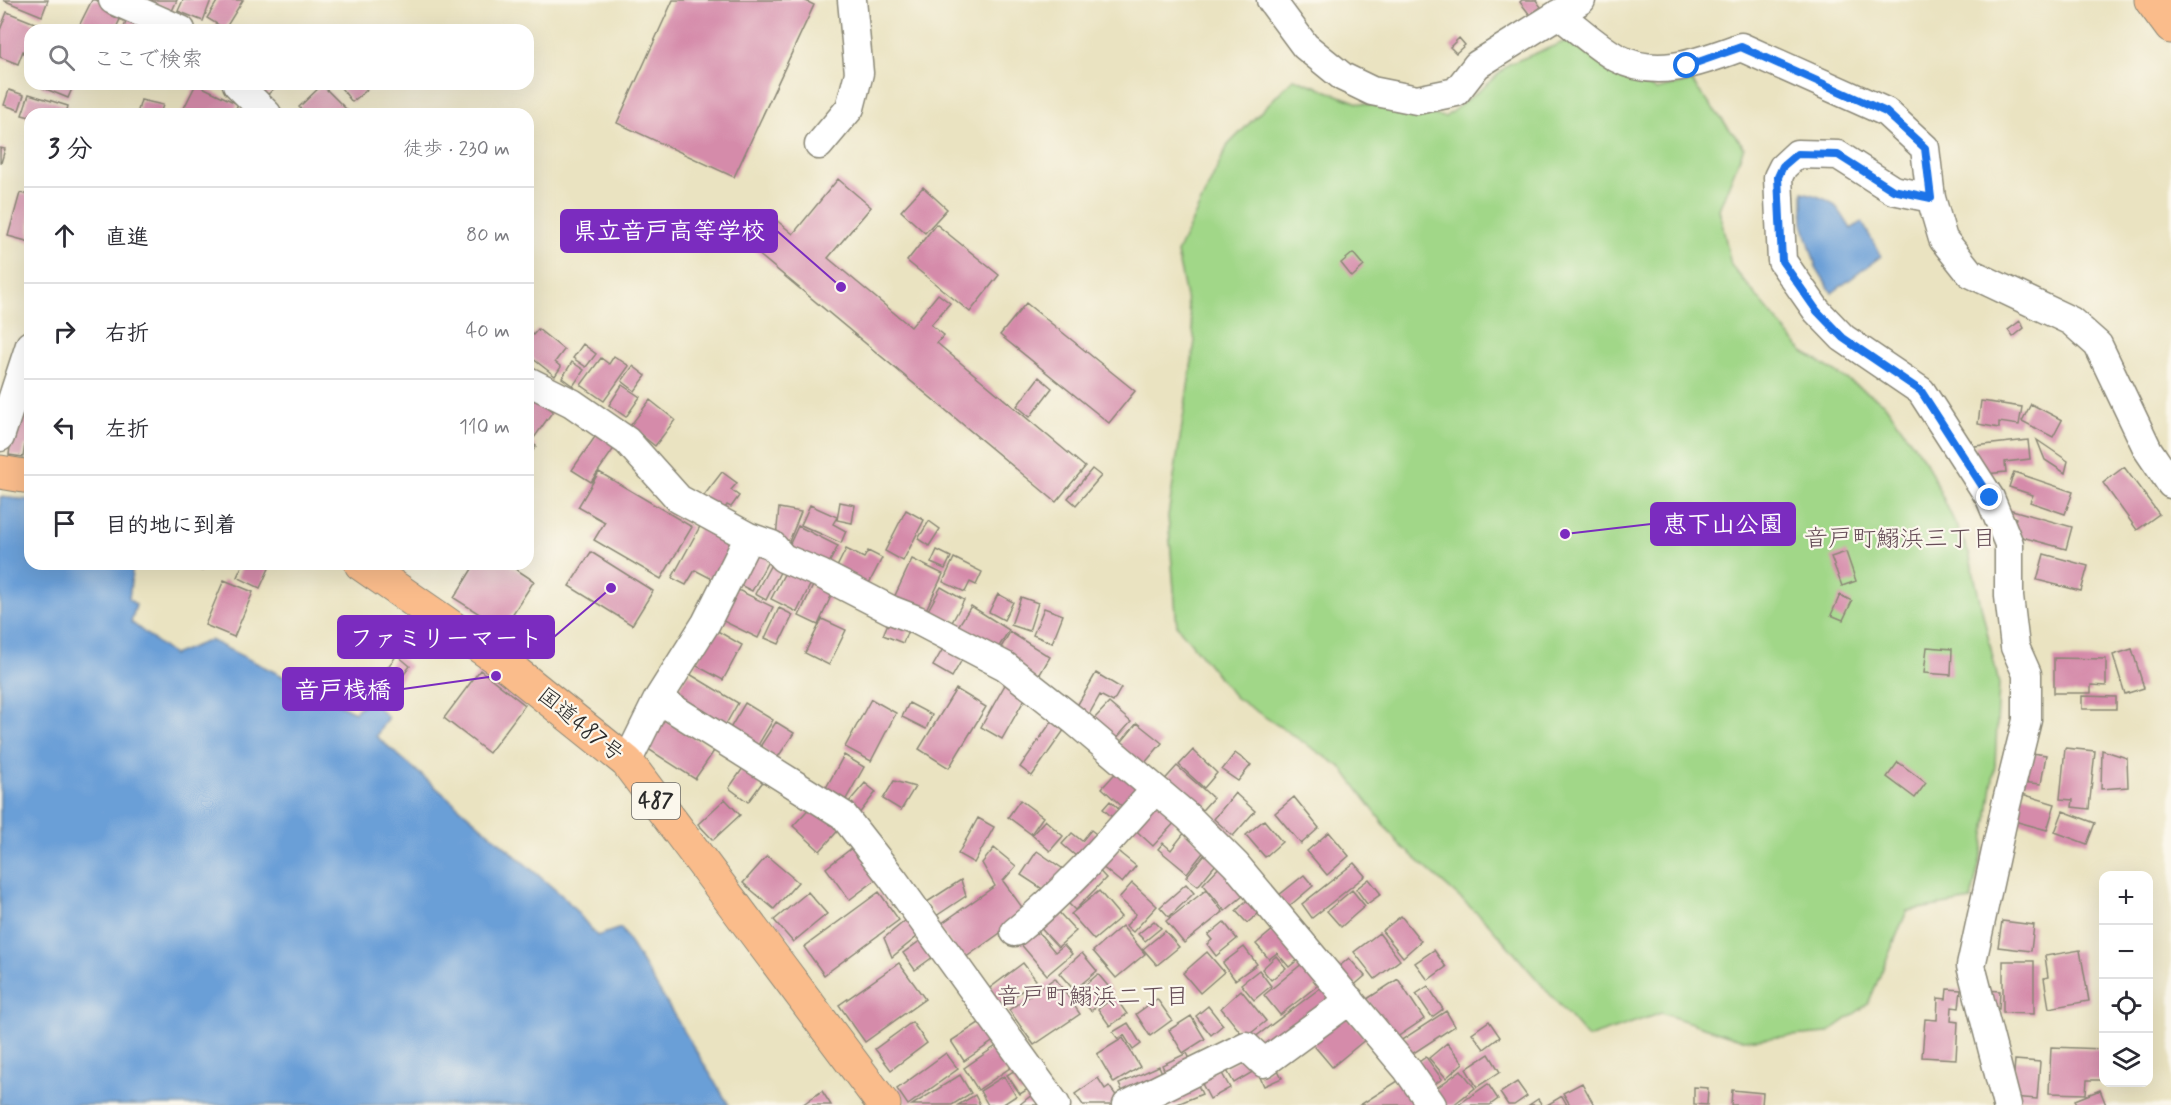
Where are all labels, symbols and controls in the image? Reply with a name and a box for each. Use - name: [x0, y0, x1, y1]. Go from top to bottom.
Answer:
- search box: [24, 24, 534, 90]
- icon: search: [45, 41, 78, 74]
- text: ここで検索: [93, 46, 203, 74]
- route start: [1673, 52, 1699, 78]
- text: 3 分: [48, 133, 93, 167]
- text: 徒歩 · 230 m: [403, 136, 510, 163]
- callout: 県立音戸高等学校: [561, 210, 777, 252]
- text: 県立音戸高等学校: [573, 217, 765, 248]
- icon: ahead: [48, 219, 81, 252]
- text: 80 m: [466, 222, 510, 249]
- text: 直進: [105, 224, 149, 252]
- icon: right: [48, 315, 81, 348]
- text: 40 m: [466, 318, 510, 345]
- text: 右折: [105, 320, 149, 348]
- icon: left: [48, 411, 81, 444]
- text: 110 m: [459, 414, 510, 441]
- text: 左折: [105, 416, 149, 444]
- route end: [1976, 484, 2002, 510]
- callout: 恵下山公園: [1651, 503, 1795, 545]
- icon: arrive: [48, 507, 81, 540]
- text: 恵下山公園: [1663, 510, 1783, 541]
- text: 目的地に到着: [105, 512, 237, 540]
- district label: 音戸町鰯浜三丁目: [1804, 524, 1996, 555]
- callout: ファミリーマート: [338, 616, 554, 658]
- text: ファミリーマート: [350, 624, 542, 655]
- callout: 音戸桟橋: [283, 668, 403, 710]
- text: 音戸桟橋: [295, 676, 391, 707]
- street label: 国道487号: [531, 682, 629, 768]
- road number: 487: [632, 783, 680, 819]
- map controls: [2099, 871, 2153, 1087]
- button: +: [2099, 871, 2153, 925]
- button: −: [2099, 925, 2153, 979]
- button: locate: [2099, 979, 2153, 1033]
- district label: 音戸町鰯浜二丁目: [997, 982, 1189, 1013]
- button: layers: [2099, 1033, 2153, 1087]

